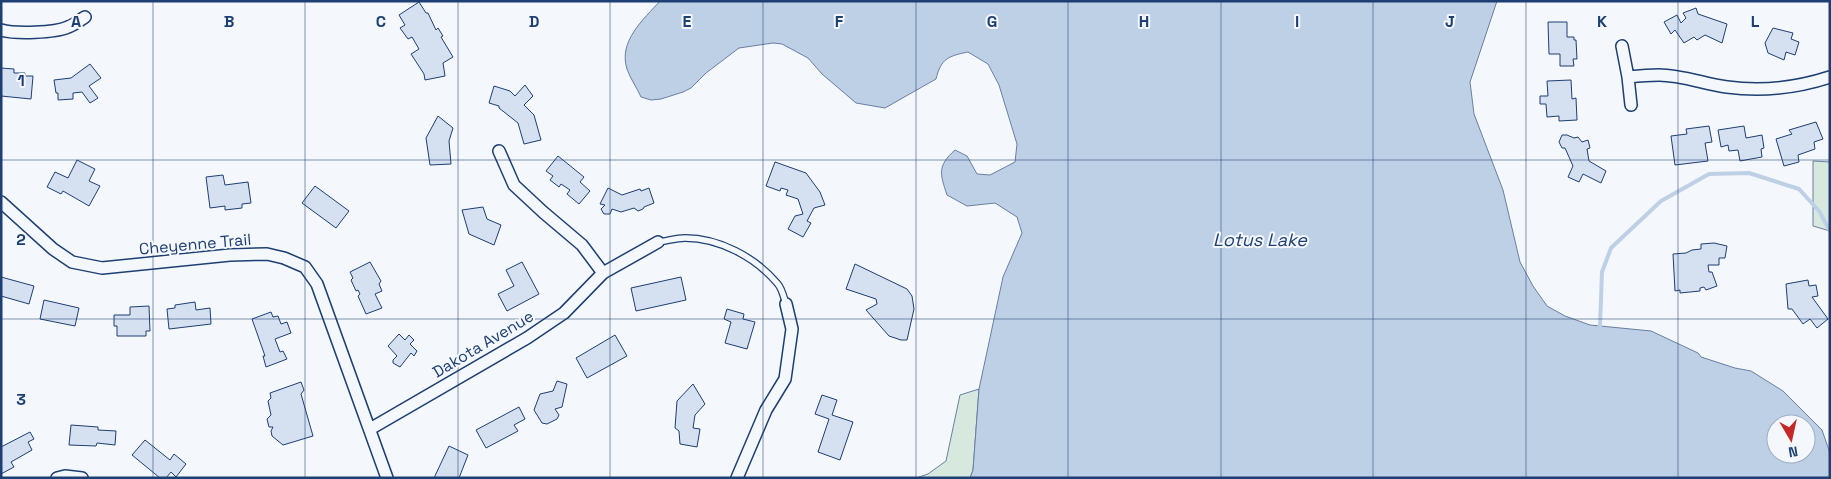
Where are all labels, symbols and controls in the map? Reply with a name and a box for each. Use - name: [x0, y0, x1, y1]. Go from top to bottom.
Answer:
- text: A: [71, 11, 81, 32]
- text: B: [224, 11, 234, 32]
- text: C: [376, 11, 386, 32]
- text: D: [529, 11, 539, 32]
- text: E: [683, 11, 692, 32]
- text: F: [835, 11, 844, 32]
- text: G: [987, 11, 997, 32]
- text: H: [1139, 11, 1149, 32]
- text: I: [1295, 11, 1299, 32]
- text: J: [1445, 11, 1455, 32]
- text: K: [1597, 11, 1607, 32]
- text: L: [1751, 11, 1760, 32]
- text: 1: [17, 70, 25, 91]
- water label: Lotus Lake: [1213, 228, 1308, 251]
- text: 2: [16, 229, 26, 250]
- street label: Cheyenne Trail: [138, 229, 252, 259]
- street label: Dakota Avenue: [429, 306, 537, 382]
- text: 3: [16, 389, 26, 410]
- north arrow: [1766, 414, 1816, 464]
- text: N: [1787, 442, 1799, 461]

